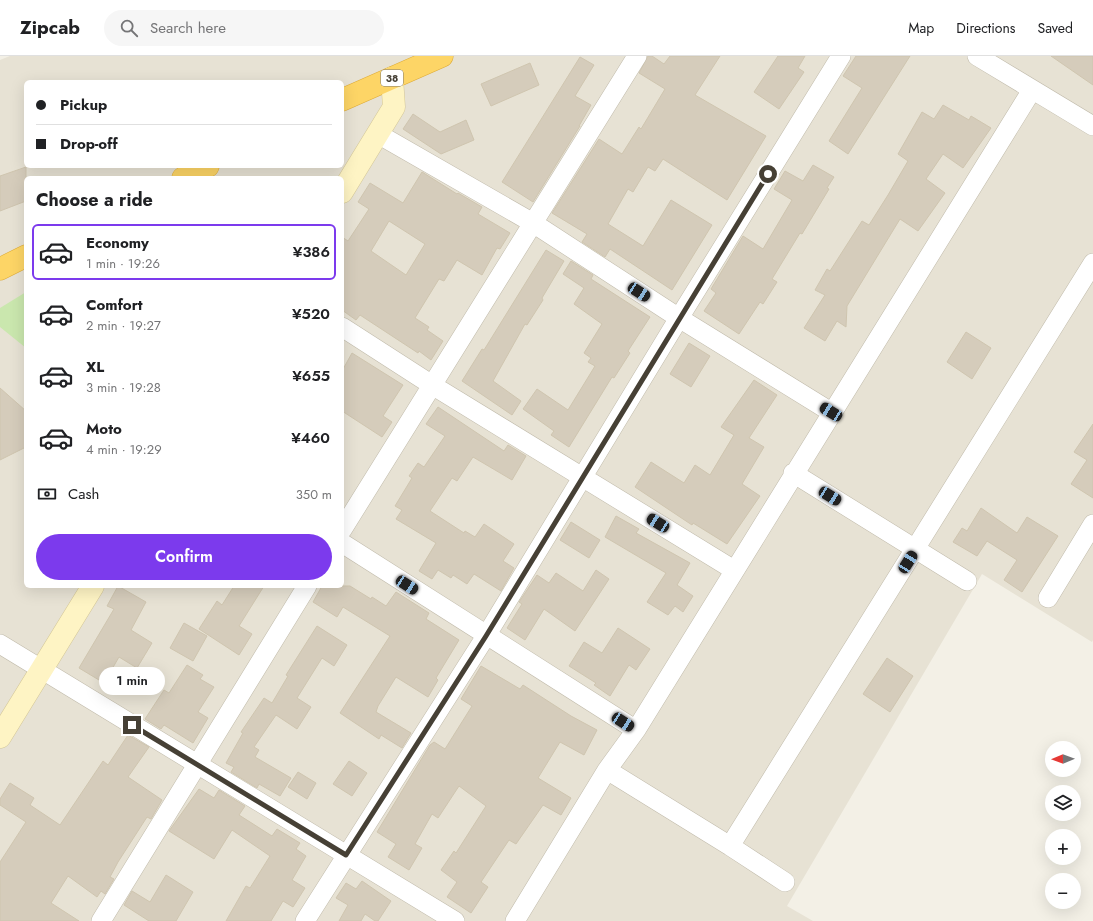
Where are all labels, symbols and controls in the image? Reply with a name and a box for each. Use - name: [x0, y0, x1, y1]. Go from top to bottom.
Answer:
- search box: [104, 10, 384, 46]
- text: Zipcab: [20, 14, 80, 41]
- icon: search: [118, 17, 140, 39]
- text: Search here: [150, 17, 226, 39]
- text: Map: [908, 18, 934, 38]
- text: Directions: [956, 18, 1016, 38]
- text: Saved: [1038, 18, 1073, 38]
- road number: 38: [381, 70, 403, 86]
- text: Pickup: [60, 94, 107, 116]
- text: Drop-off: [60, 133, 118, 155]
- route start: [759, 165, 777, 183]
- text: Choose a ride: [36, 187, 153, 213]
- text: Economy: [86, 232, 149, 254]
- icon: car: [38, 234, 74, 270]
- text: ¥386: [293, 241, 330, 263]
- text: 1 min · 19:26: [86, 254, 160, 273]
- car: [626, 280, 652, 304]
- text: Comfort: [86, 294, 143, 316]
- icon: car: [38, 296, 74, 332]
- text: ¥520: [292, 303, 330, 325]
- text: 2 min · 19:27: [86, 316, 161, 335]
- text: XL: [86, 356, 104, 378]
- icon: car: [38, 358, 74, 394]
- text: ¥655: [292, 365, 330, 387]
- text: 3 min · 19:28: [86, 378, 161, 397]
- car: [818, 401, 844, 423]
- text: Moto: [86, 418, 122, 440]
- icon: car: [38, 420, 74, 456]
- text: ¥460: [291, 427, 330, 449]
- text: 4 min · 19:29: [86, 440, 162, 459]
- icon: cash: [36, 483, 58, 505]
- text: Cash: [68, 483, 99, 505]
- text: 350 m: [296, 485, 332, 504]
- car: [817, 485, 843, 507]
- car: [645, 512, 671, 534]
- button: Confirm: [36, 534, 332, 580]
- car: [897, 549, 919, 575]
- car: [394, 573, 420, 597]
- callout: 1 min: [99, 667, 165, 695]
- text: 1 min: [116, 671, 148, 690]
- car: [610, 710, 636, 734]
- route end: [123, 716, 141, 734]
- north arrow: [1045, 741, 1081, 777]
- map controls: [1045, 741, 1081, 909]
- button: layers: [1045, 785, 1081, 821]
- button: +: [1045, 829, 1081, 865]
- button: −: [1045, 873, 1081, 909]

